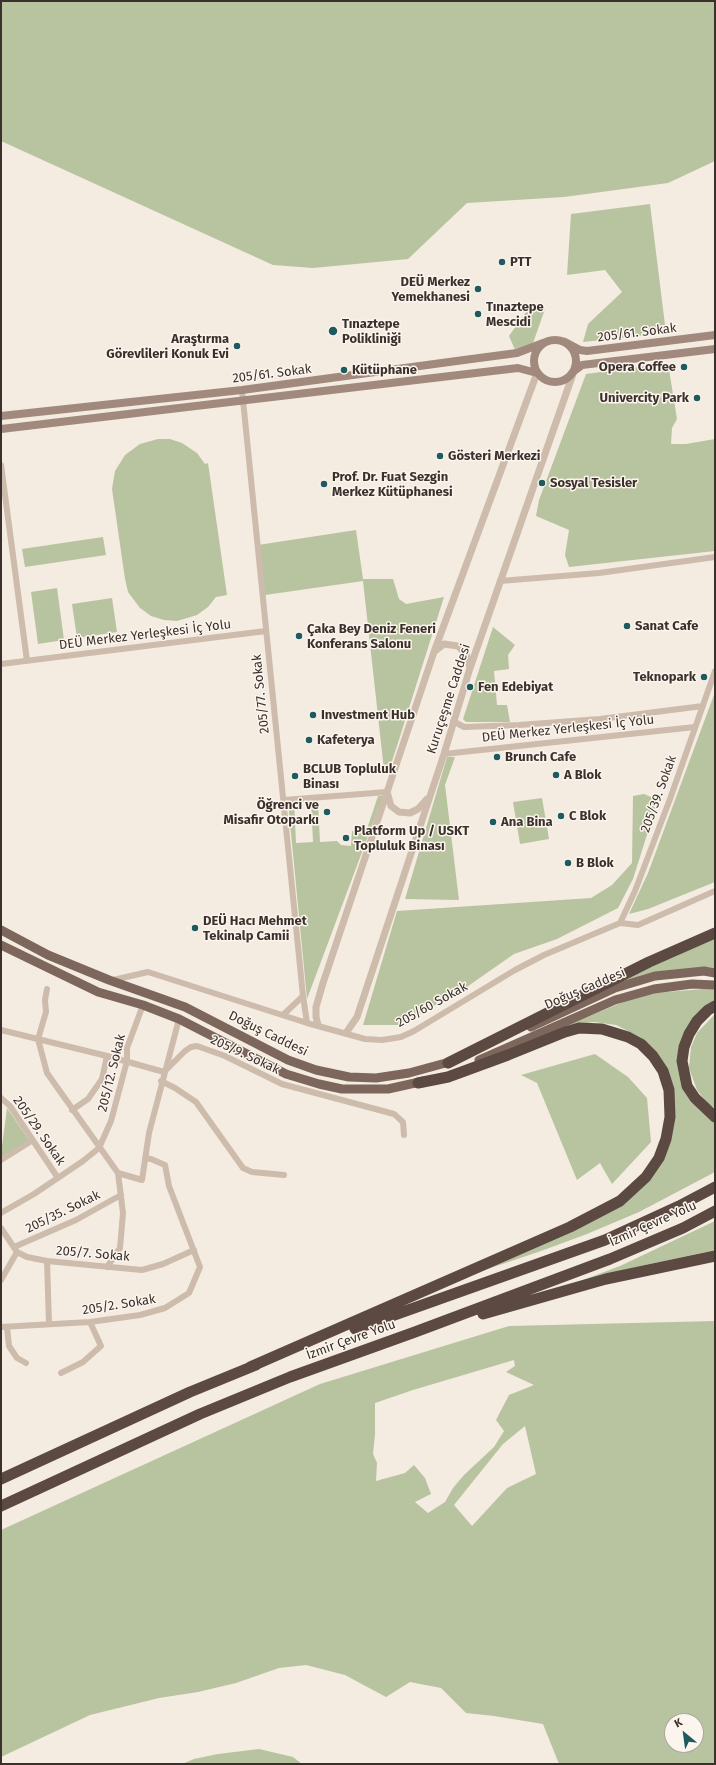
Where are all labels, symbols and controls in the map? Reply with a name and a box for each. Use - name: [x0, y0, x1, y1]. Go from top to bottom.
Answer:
- place label: PTT: [510, 254, 532, 270]
- marker: PTT: [497, 257, 507, 267]
- place label: DEÜ Merkez Yemekhanesi: [391, 274, 470, 305]
- marker: DEÜ Merkez Yemekhanesi: [473, 284, 483, 294]
- place label: Tınaztepe Mescidi: [486, 299, 544, 330]
- marker: Tınaztepe Mescidi: [473, 309, 483, 319]
- place label: Tınaztepe Polikliniği: [342, 316, 401, 347]
- street label: 205/61. Sokak: [597, 320, 677, 346]
- marker: Tınaztepe Polikliniği: [327, 325, 339, 337]
- place label: Araştırma Görevlileri Konuk Evi: [106, 331, 229, 362]
- marker: Araştırma Görevlileri Konuk Evi: [232, 341, 242, 351]
- place label: Opera Coffee: [599, 359, 676, 375]
- street label: 205/61. Sokak: [232, 361, 312, 387]
- place label: Kütüphane: [352, 362, 417, 378]
- marker: Opera Coffee: [679, 362, 689, 372]
- marker: Kütüphane: [339, 365, 349, 375]
- place label: Univercity Park: [600, 390, 689, 406]
- marker: Univercity Park: [692, 393, 702, 403]
- place label: Gösteri Merkezi: [448, 448, 540, 464]
- marker: Gösteri Merkezi: [435, 451, 445, 461]
- place label: Prof. Dr. Fuat Sezgin Merkez Kütüphanesi: [332, 469, 453, 500]
- place label: Sosyal Tesisler: [550, 475, 637, 491]
- marker: Sosyal Tesisler: [537, 478, 547, 488]
- marker: Prof. Dr. Fuat Sezgin Merkez Kütüphanesi: [319, 479, 329, 489]
- street label: DEÜ Merkez Yerleşkesi İç Yolu: [58, 617, 232, 653]
- place label: Sanat Cafe: [635, 618, 698, 634]
- place label: Çaka Bey Deniz Feneri Konferans Salonu: [307, 621, 436, 652]
- marker: Sanat Cafe: [622, 621, 632, 631]
- marker: Çaka Bey Deniz Feneri Konferans Salonu: [294, 631, 304, 641]
- street label: Kuruçeşme Caddesi: [424, 642, 474, 756]
- street label: 205/77. Sokak: [249, 654, 273, 734]
- place label: Teknopark: [633, 669, 696, 685]
- marker: Teknopark: [699, 672, 709, 682]
- place label: Fen Edebiyat: [478, 679, 553, 695]
- marker: Fen Edebiyat: [465, 682, 475, 692]
- place label: Investment Hub: [321, 707, 415, 723]
- marker: Investment Hub: [308, 710, 318, 720]
- street label: DEÜ Merkez Yerleşkesi İç Yolu: [481, 712, 655, 746]
- place label: Kafeterya: [317, 732, 375, 748]
- marker: Kafeterya: [304, 735, 314, 745]
- place label: Brunch Cafe: [505, 749, 576, 765]
- marker: Brunch Cafe: [492, 752, 502, 762]
- street label: 205/39. Sokak: [638, 753, 680, 835]
- place label: BCLUB Topluluk Binası: [303, 761, 396, 792]
- place label: A Blok: [564, 767, 601, 783]
- marker: A Blok: [551, 770, 561, 780]
- marker: BCLUB Topluluk Binası: [290, 771, 300, 781]
- place label: Öğrenci ve Misafir Otoparkı: [224, 797, 319, 828]
- marker: Öğrenci ve Misafir Otoparkı: [322, 807, 332, 817]
- place label: C Blok: [569, 808, 606, 824]
- marker: C Blok: [556, 811, 566, 821]
- place label: Ana Bina: [501, 814, 553, 830]
- marker: Ana Bina: [488, 817, 498, 827]
- place label: Platform Up / USKT Topluluk Binası: [354, 823, 469, 854]
- marker: Platform Up / USKT Topluluk Binası: [341, 833, 351, 843]
- place label: B Blok: [576, 855, 614, 871]
- marker: B Blok: [563, 858, 573, 868]
- place label: DEÜ Hacı Mehmet Tekinalp Camii: [203, 913, 307, 944]
- marker: DEÜ Hacı Mehmet Tekinalp Camii: [190, 923, 200, 933]
- street label: Doğuş Caddesi: [542, 965, 628, 1013]
- street label: 205/60 Sokak: [394, 979, 470, 1031]
- street label: Doğuş Caddesi: [226, 1008, 310, 1060]
- street label: 205/9. Sokak: [208, 1032, 282, 1078]
- street label: 205/12. Sokak: [95, 1033, 129, 1113]
- street label: 205/29. Sokak: [9, 1093, 69, 1169]
- street label: 205/35. Sokak: [23, 1187, 103, 1237]
- street label: İzmir Çevre Yolu: [607, 1198, 699, 1250]
- street label: 205/7. Sokak: [56, 1243, 130, 1265]
- street label: 205/2. Sokak: [81, 1292, 157, 1318]
- street label: İzmir Çevre Yolu: [304, 1317, 398, 1363]
- north arrow: [664, 1713, 704, 1753]
- text: K: [672, 1716, 685, 1730]

